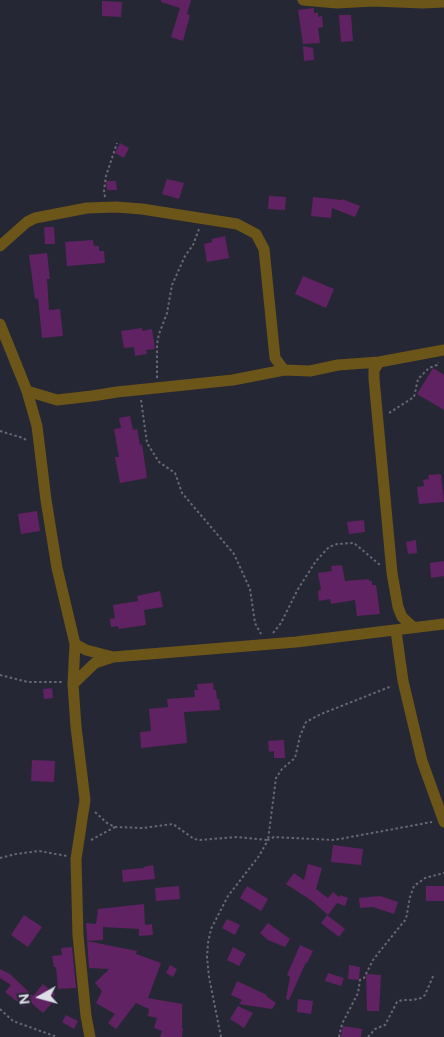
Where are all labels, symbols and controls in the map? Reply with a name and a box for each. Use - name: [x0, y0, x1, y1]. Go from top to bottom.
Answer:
- north arrow: [15, 972, 65, 1022]
- text: N: [16, 992, 34, 1005]

